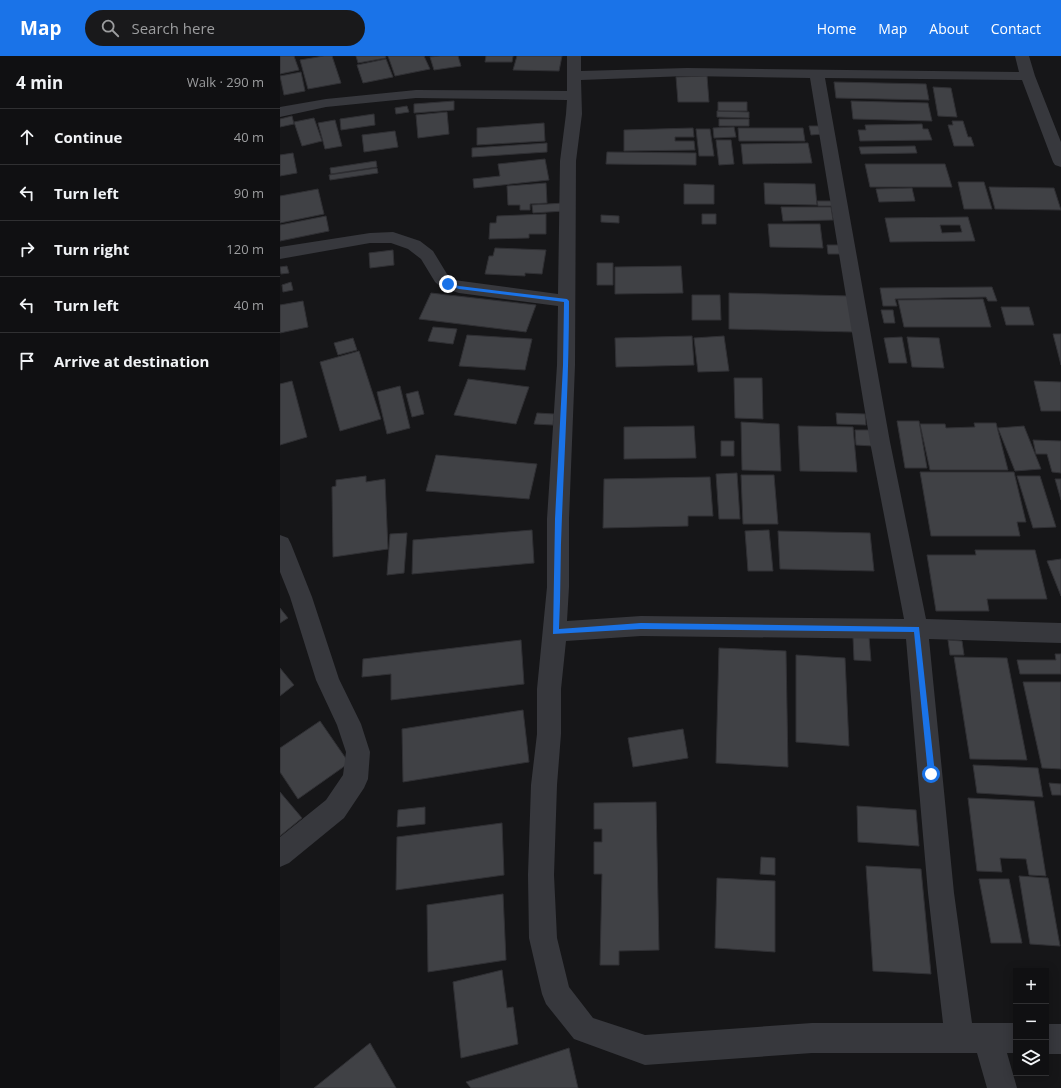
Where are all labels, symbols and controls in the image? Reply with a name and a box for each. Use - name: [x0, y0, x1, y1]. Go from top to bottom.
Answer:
- search box: [85, 10, 365, 46]
- text: Map: [20, 15, 61, 41]
- icon: search: [99, 17, 121, 39]
- text: Search here: [131, 18, 215, 38]
- text: Home: [817, 19, 856, 38]
- text: Map: [878, 19, 907, 38]
- text: About: [929, 19, 969, 38]
- text: Contact: [991, 19, 1041, 38]
- text: 4 min: [16, 71, 63, 94]
- text: Walk · 290 m: [187, 73, 264, 91]
- icon: ahead: [16, 126, 38, 148]
- text: Continue: [54, 127, 122, 147]
- text: 40 m: [234, 128, 264, 146]
- icon: left: [16, 182, 38, 204]
- text: Turn left: [54, 183, 119, 203]
- text: 90 m: [234, 184, 264, 202]
- icon: right: [16, 238, 38, 260]
- text: Turn right: [54, 239, 129, 259]
- text: 120 m: [226, 240, 264, 258]
- route end: [439, 275, 457, 293]
- icon: left: [16, 294, 38, 316]
- text: Turn left: [54, 295, 119, 315]
- text: 40 m: [234, 296, 264, 314]
- icon: arrive: [16, 350, 38, 372]
- text: Arrive at destination: [54, 351, 209, 371]
- route start: [922, 765, 940, 783]
- map controls: [1013, 968, 1049, 1076]
- button: +: [1013, 968, 1049, 1004]
- button: −: [1013, 1004, 1049, 1040]
- button: layers: [1013, 1040, 1049, 1076]

